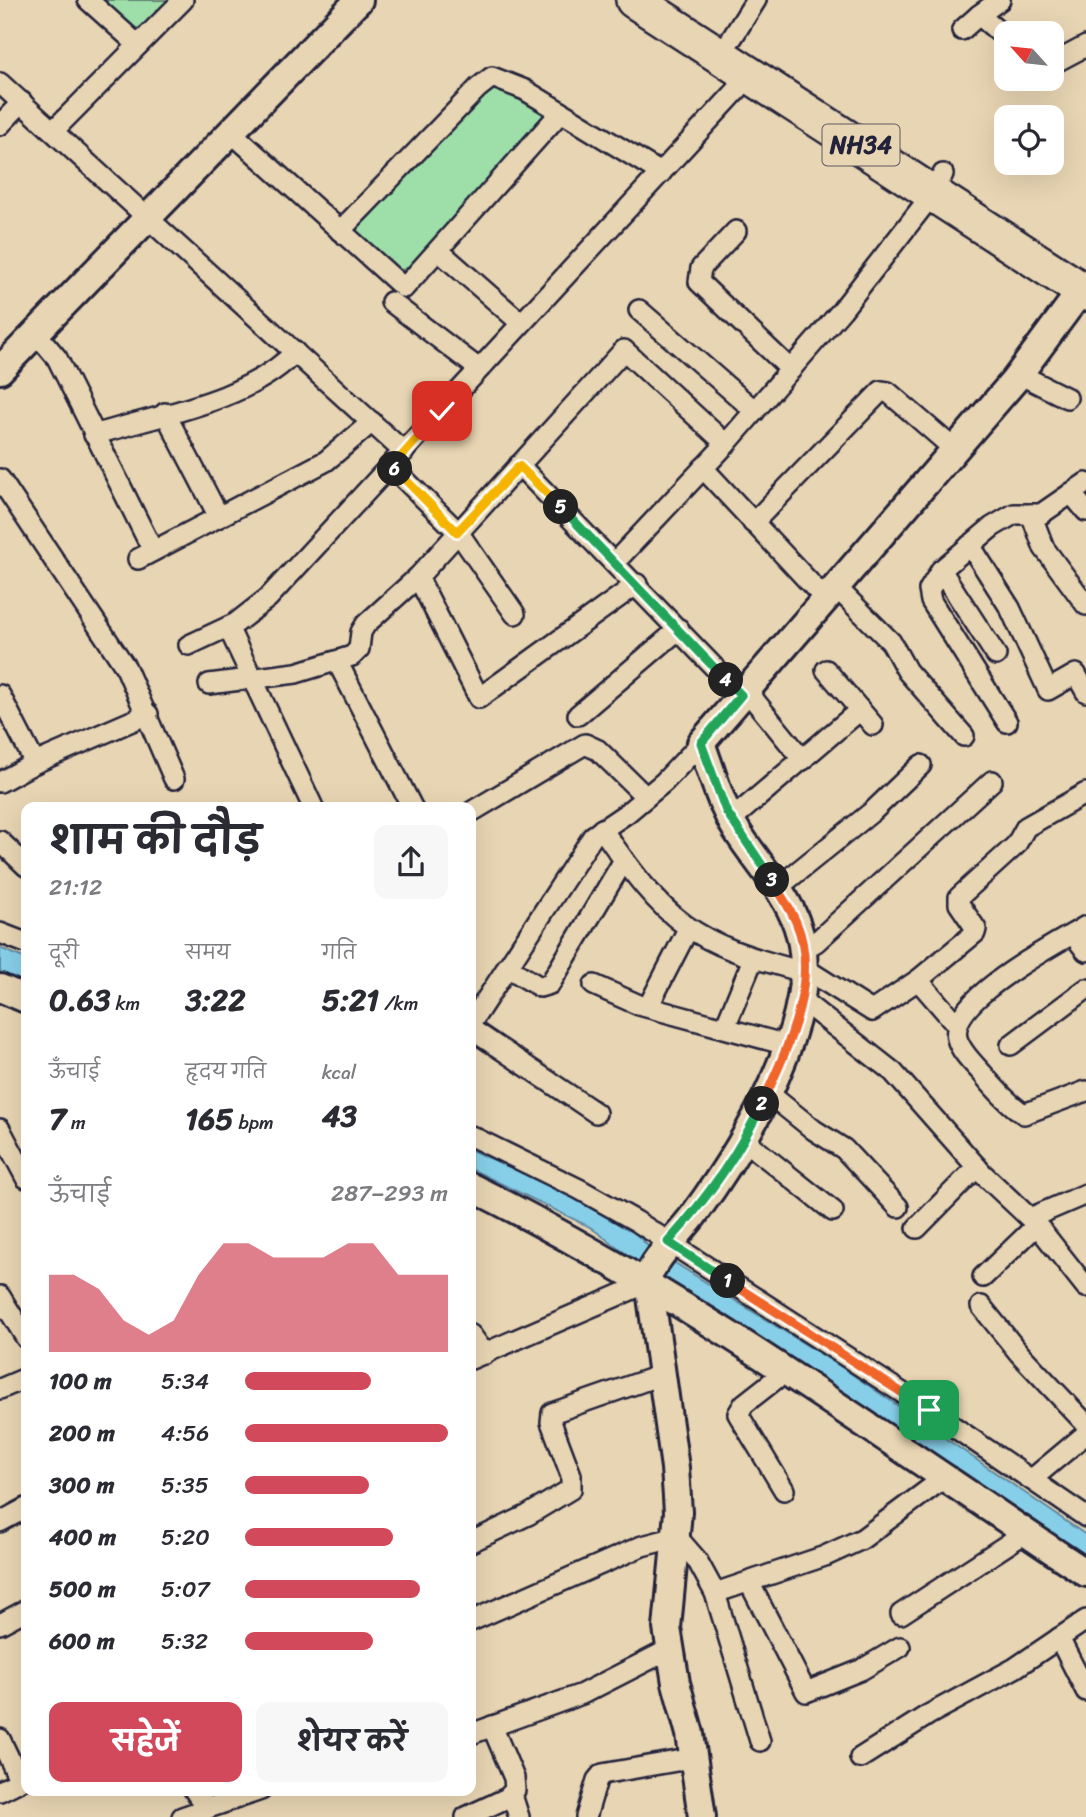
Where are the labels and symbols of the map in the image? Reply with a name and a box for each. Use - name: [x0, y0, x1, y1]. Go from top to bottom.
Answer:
- north arrow: [994, 21, 1064, 91]
- road number: NH34: [822, 125, 900, 166]
- pin: [412, 381, 472, 441]
- pin: 6: [378, 452, 412, 486]
- pin: 5: [544, 490, 578, 524]
- pin: 4: [708, 662, 744, 698]
- pin: 3: [754, 862, 790, 898]
- pin: 2: [744, 1086, 780, 1122]
- pin: 1: [710, 1264, 746, 1298]
- pin: [899, 1380, 959, 1440]

